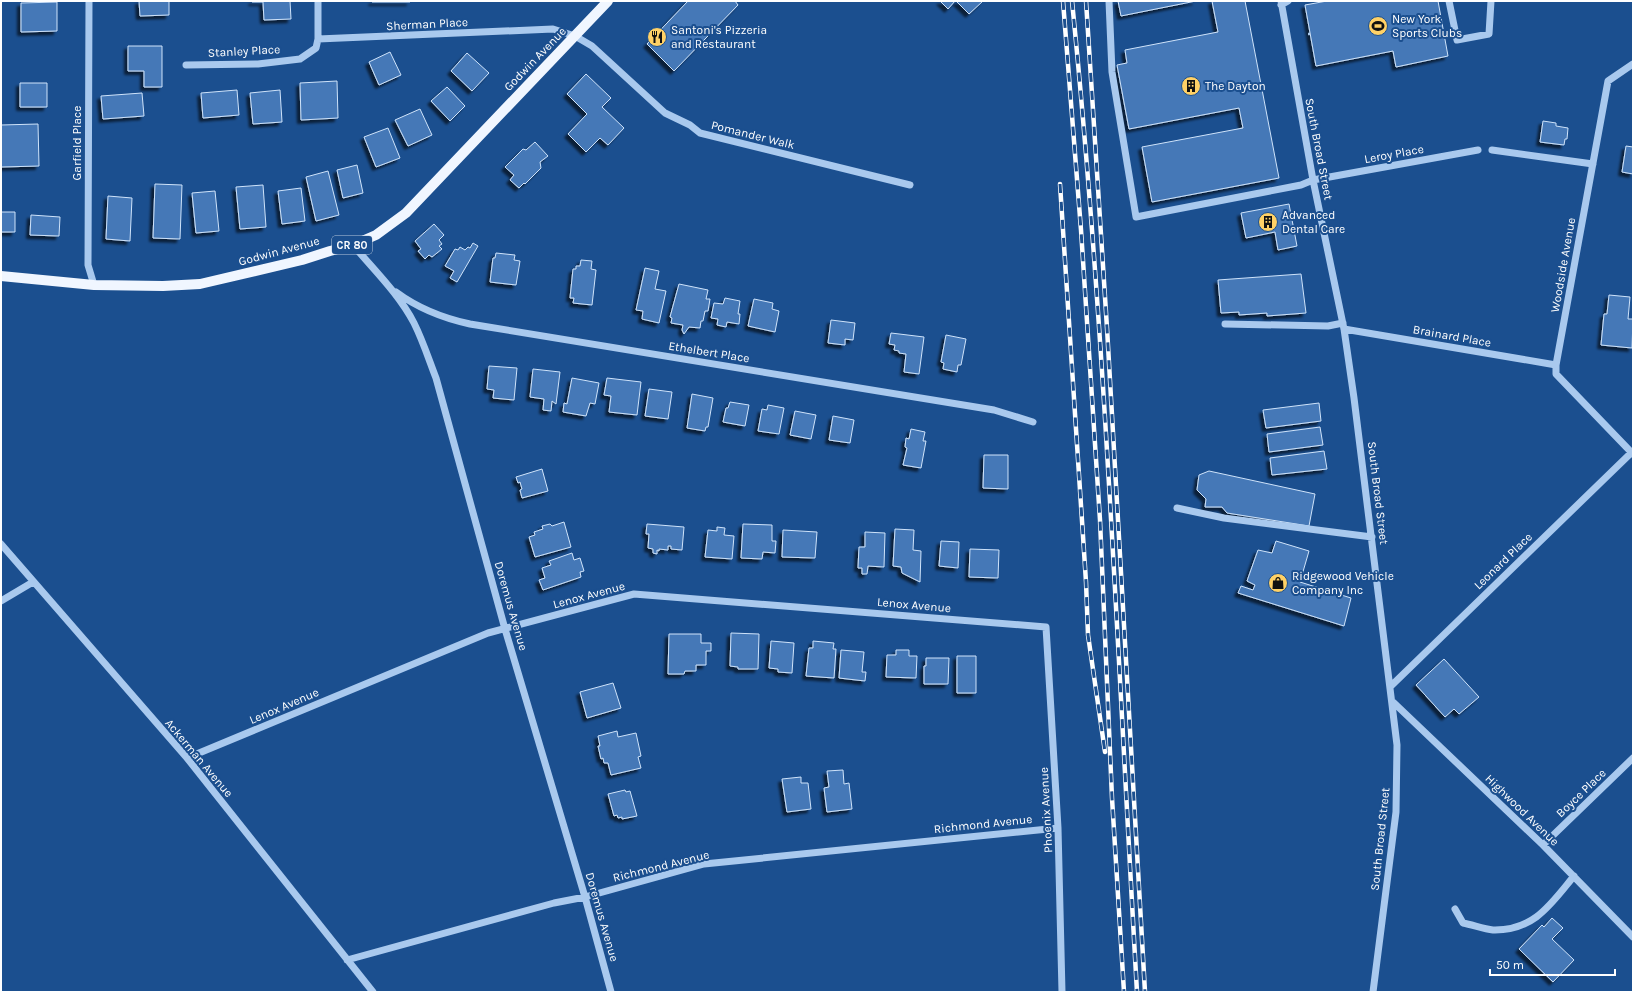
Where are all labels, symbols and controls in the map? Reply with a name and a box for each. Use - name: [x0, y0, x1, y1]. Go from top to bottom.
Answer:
- place label: New York Sports Clubs: [1392, 12, 1462, 40]
- street label: Sherman Place: [386, 15, 468, 33]
- sports icon: New York Sports Clubs: [1367, 15, 1389, 37]
- place label: Santoni's Pizzeria and Restaurant: [671, 23, 767, 51]
- street label: Godwin Avenue: [501, 24, 569, 94]
- restaurant icon: Santoni's Pizzeria and Restaurant: [646, 26, 668, 48]
- street label: Stanley Place: [207, 42, 281, 60]
- building icon: The Dayton: [1180, 75, 1202, 97]
- place label: The Dayton: [1205, 79, 1266, 93]
- street label: South Broad Street: [1302, 97, 1336, 202]
- street label: Garfield Place: [70, 106, 84, 180]
- street label: Pomander Walk: [710, 118, 797, 152]
- street label: Leroy Place: [1363, 142, 1425, 166]
- place label: Advanced Dental Care: [1282, 208, 1345, 236]
- building icon: Advanced Dental Care: [1257, 211, 1279, 233]
- street label: Woodside Avenue: [1548, 216, 1578, 314]
- street label: Godwin Avenue: [237, 233, 321, 269]
- road number: CR 80: [332, 236, 372, 254]
- street label: Brainard Place: [1412, 322, 1492, 350]
- street label: Ethelbert Place: [667, 339, 751, 365]
- street label: South Broad Street: [1365, 441, 1391, 546]
- street label: Leonard Place: [1471, 530, 1535, 592]
- street label: Doremus Avenue: [492, 560, 530, 652]
- place label: Ridgewood Vehicle Company Inc: [1292, 569, 1394, 597]
- shop icon: Ridgewood Vehicle Company Inc: [1267, 572, 1289, 594]
- street label: Lenox Avenue: [551, 579, 627, 611]
- street label: Lenox Avenue: [876, 595, 952, 615]
- street label: Lenox Avenue: [247, 685, 321, 727]
- street label: Ackerman Avenue: [162, 716, 236, 800]
- street label: Boyce Place: [1553, 766, 1609, 820]
- street label: Phoenix Avenue: [1037, 767, 1055, 853]
- street label: Highwood Avenue: [1482, 771, 1562, 849]
- street label: South Broad Street: [1368, 786, 1392, 891]
- street label: Richmond Avenue: [933, 812, 1033, 836]
- street label: Richmond Avenue: [611, 847, 711, 885]
- street label: Doremus Avenue: [583, 871, 621, 963]
- scale bar: [1490, 951, 1615, 977]
- text: 50 m: [1496, 958, 1524, 972]

